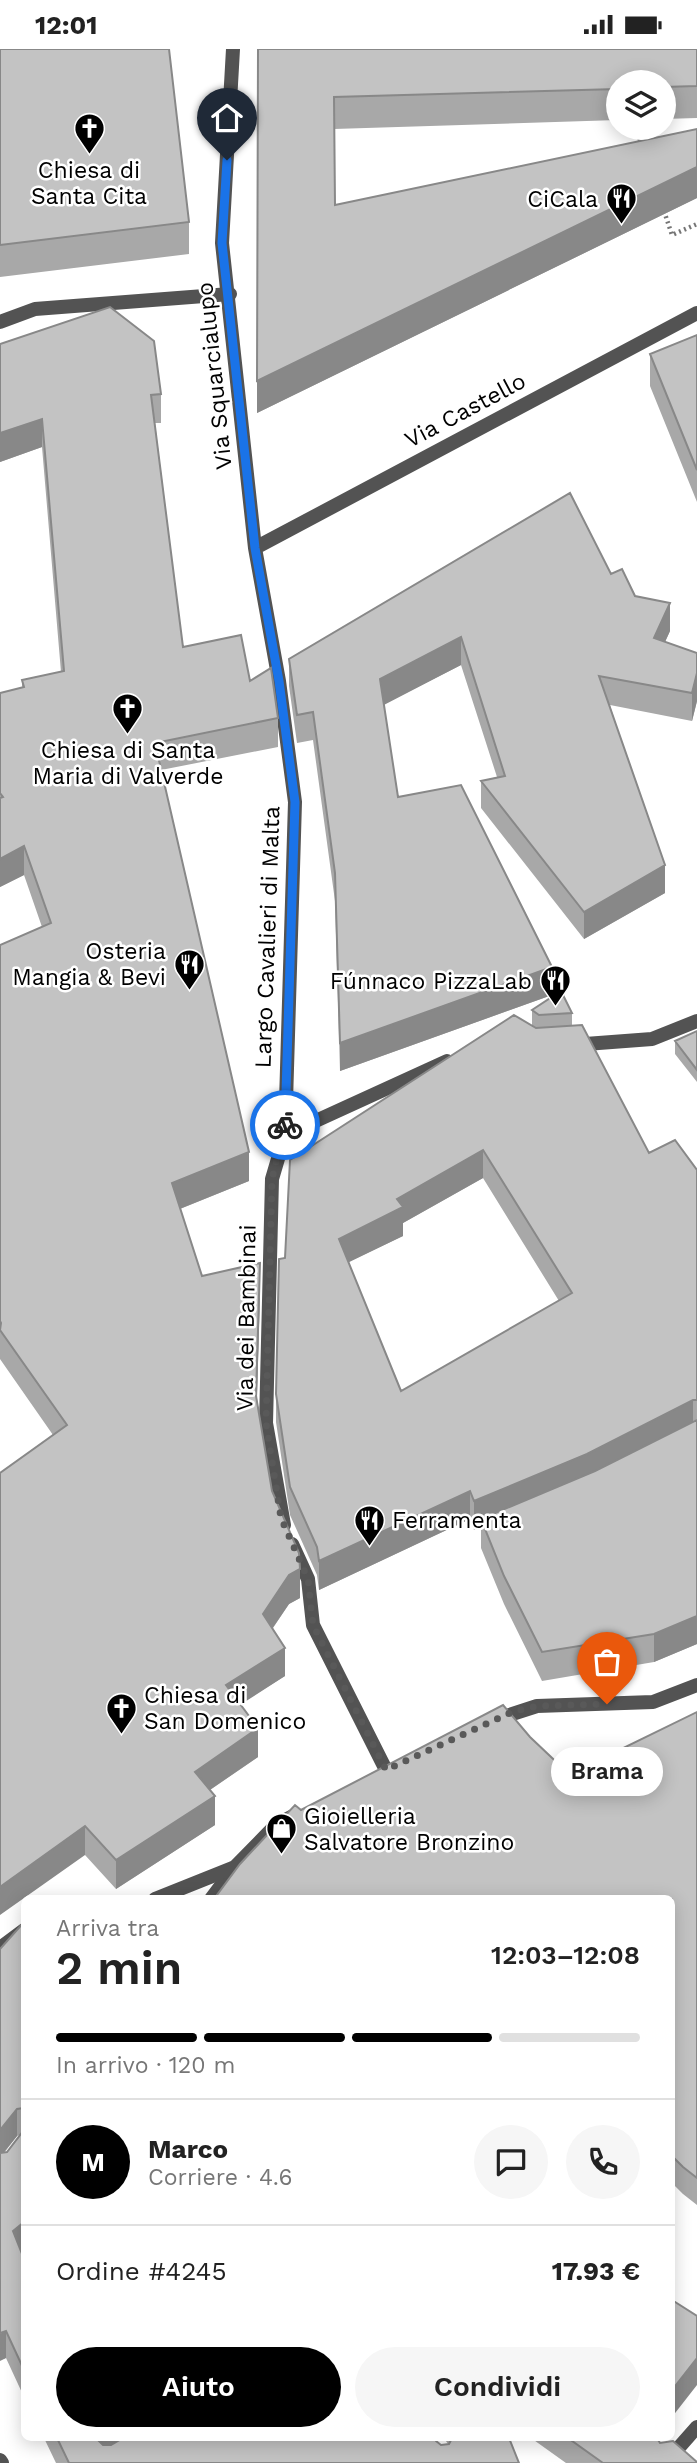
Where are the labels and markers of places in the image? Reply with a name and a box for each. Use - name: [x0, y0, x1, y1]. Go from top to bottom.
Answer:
- pin: [197, 88, 257, 160]
- church icon: Chiesa di Santa Cita: [72, 112, 106, 156]
- place label: Chiesa di Santa Cita: [31, 157, 147, 210]
- restaurant icon: CiCala: [604, 182, 638, 226]
- place label: CiCala: [527, 186, 598, 213]
- church icon: Chiesa di Santa Maria di Valverde: [111, 692, 145, 736]
- place label: Chiesa di Santa Maria di Valverde: [32, 737, 224, 790]
- place label: Osteria Mangia & Bevi: [12, 938, 166, 991]
- restaurant icon: Osteria Mangia & Bevi: [172, 947, 206, 991]
- restaurant icon: Fúnnaco PizzaLab: [538, 964, 572, 1008]
- place label: Fúnnaco PizzaLab: [330, 968, 532, 995]
- restaurant icon: Ferramenta: [352, 1503, 386, 1547]
- place label: Ferramenta: [392, 1507, 521, 1534]
- pin: [577, 1632, 637, 1704]
- place label: Chiesa di San Domenico: [144, 1682, 306, 1735]
- church icon: Chiesa di San Domenico: [104, 1691, 138, 1735]
- callout: Brama: [551, 1746, 663, 1795]
- place label: Gioielleria Salvatore Bronzino: [304, 1803, 514, 1856]
- shop icon: Gioielleria Salvatore Bronzino: [264, 1812, 298, 1856]

